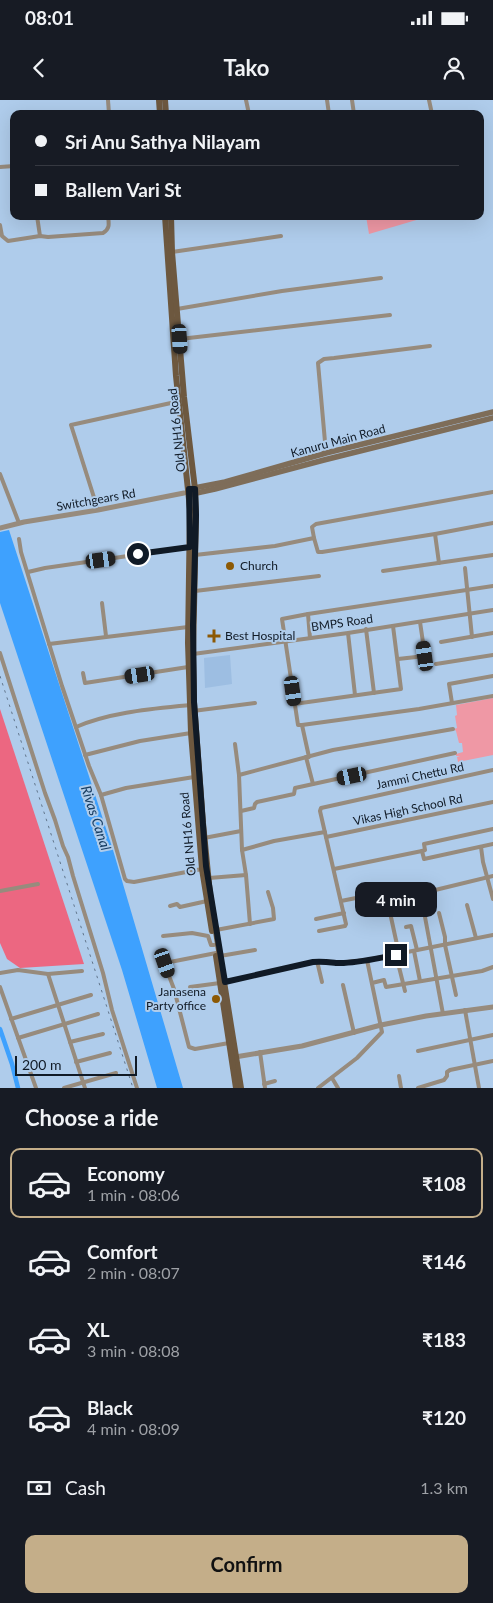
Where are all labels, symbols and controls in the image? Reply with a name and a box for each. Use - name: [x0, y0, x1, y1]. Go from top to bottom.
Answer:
- text: 08:01: [25, 6, 74, 29]
- icon: back: [25, 54, 53, 82]
- text: Tako: [224, 54, 269, 81]
- icon: person: [440, 54, 468, 82]
- text: Sri Anu Sathya Nilayam: [65, 130, 261, 153]
- text: Ballem Vari St: [65, 178, 181, 201]
- car: [171, 324, 188, 354]
- street label: Old NH16 Road: [165, 387, 188, 473]
- street label: Kanuru Main Road: [289, 421, 387, 460]
- street label: Switchgears Rd: [55, 485, 137, 514]
- route start: [127, 543, 149, 565]
- car: [85, 550, 116, 570]
- place label: Church: [240, 558, 278, 573]
- marker: Church: [224, 560, 236, 572]
- street label: BMPS Road: [310, 611, 374, 634]
- place label: Best Hospital: [225, 628, 295, 643]
- marker: Best Hospital: [207, 629, 221, 643]
- car: [415, 640, 434, 672]
- car: [124, 665, 155, 685]
- car: [283, 675, 302, 707]
- street label: Jammi Chettu Rd: [375, 759, 465, 792]
- car: [335, 766, 368, 786]
- water label: Rivas Canal: [78, 783, 115, 852]
- street label: Vikas High School Rd: [352, 791, 464, 828]
- street label: Old NH16 Road: [176, 792, 199, 877]
- callout: 4 min: [355, 882, 437, 918]
- text: 4 min: [376, 890, 416, 909]
- route end: [385, 944, 407, 966]
- car: [153, 946, 176, 980]
- place label: Janasena Party office: [146, 984, 206, 1013]
- marker: Janasena Party office: [210, 993, 222, 1005]
- scale bar: [15, 1053, 138, 1076]
- text: 200 m: [22, 1056, 61, 1073]
- text: Choose a ride: [25, 1104, 159, 1131]
- icon: car: [27, 1161, 72, 1206]
- text: Economy: [87, 1162, 165, 1185]
- text: ₹108: [422, 1172, 466, 1195]
- text: 1 min · 08:06: [87, 1185, 180, 1204]
- icon: car: [27, 1239, 72, 1284]
- text: Comfort: [87, 1240, 158, 1263]
- text: ₹146: [422, 1250, 466, 1273]
- text: 2 min · 08:07: [87, 1263, 180, 1282]
- icon: car: [27, 1317, 72, 1362]
- text: XL: [87, 1318, 110, 1341]
- text: ₹183: [422, 1328, 466, 1351]
- text: 3 min · 08:08: [87, 1341, 180, 1360]
- icon: car: [27, 1395, 72, 1440]
- text: Black: [87, 1396, 133, 1419]
- text: ₹120: [422, 1406, 466, 1429]
- text: 4 min · 08:09: [87, 1419, 180, 1438]
- icon: cash: [25, 1474, 53, 1502]
- text: Cash: [65, 1476, 106, 1499]
- text: 1.3 km: [420, 1478, 468, 1497]
- button: Confirm: [25, 1535, 468, 1593]

